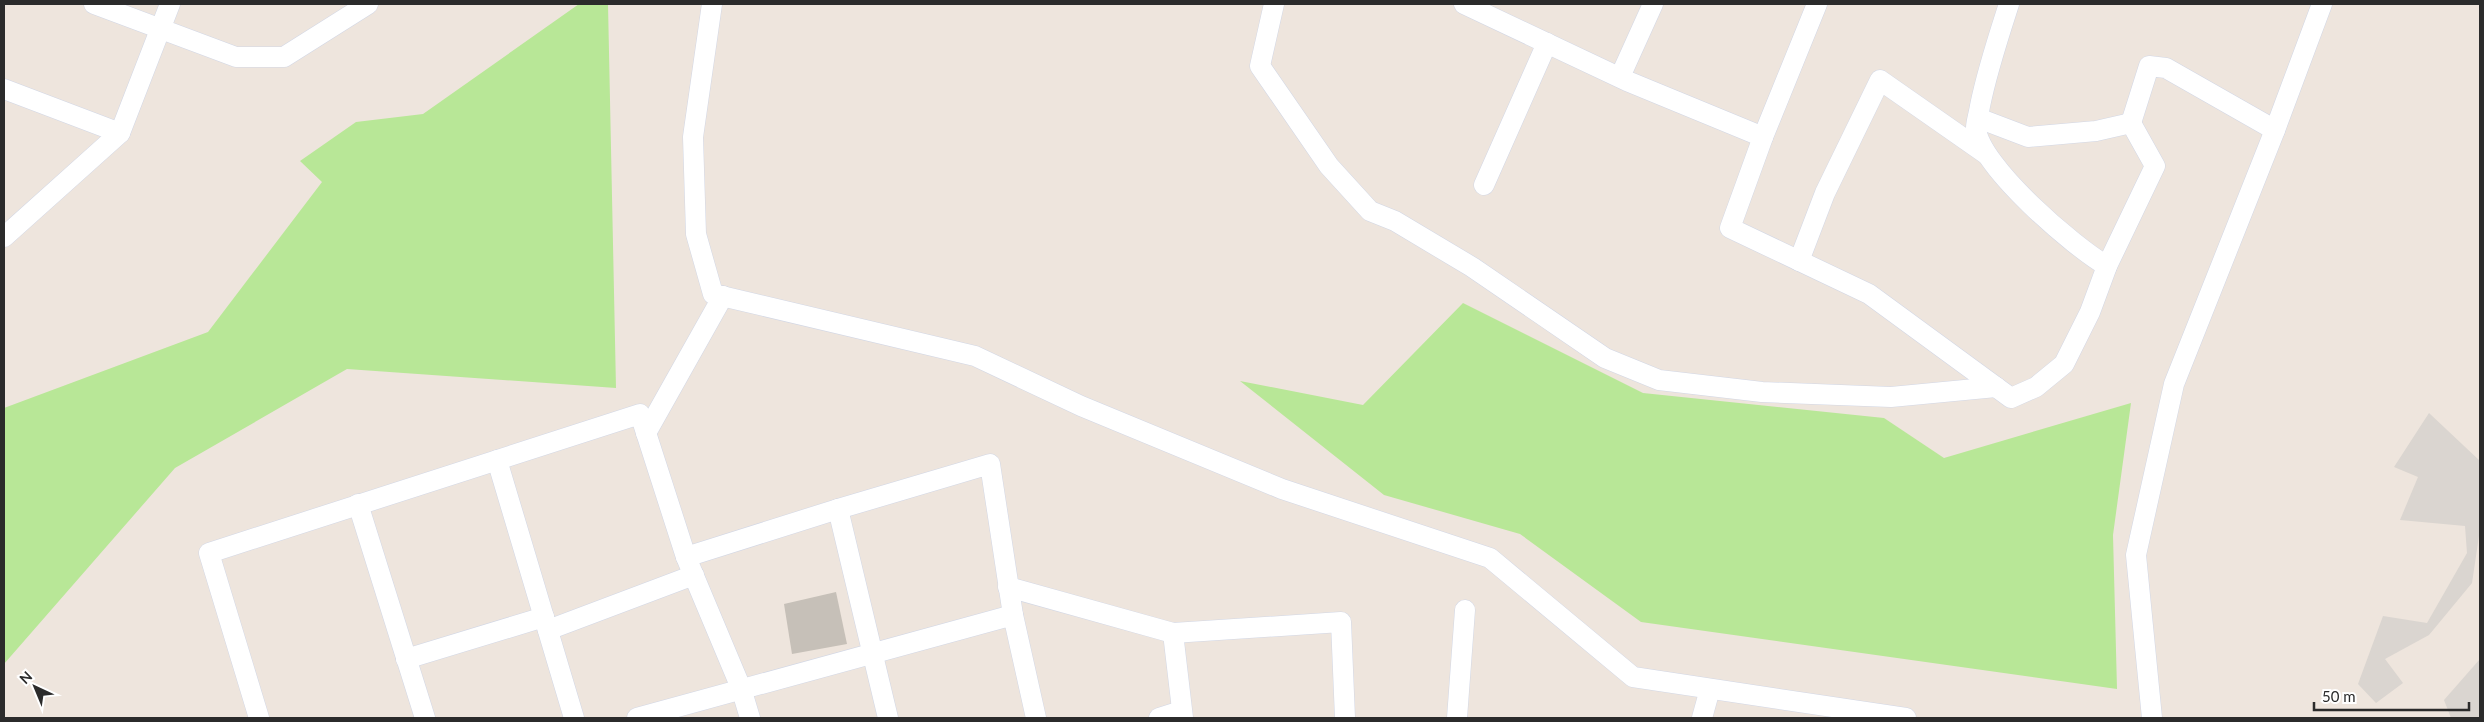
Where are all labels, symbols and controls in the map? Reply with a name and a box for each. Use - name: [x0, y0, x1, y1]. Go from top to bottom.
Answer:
- north arrow: [10, 662, 60, 712]
- text: N: [16, 667, 35, 687]
- scale bar: [2314, 680, 2469, 712]
- text: 50 m: [2322, 687, 2356, 705]

